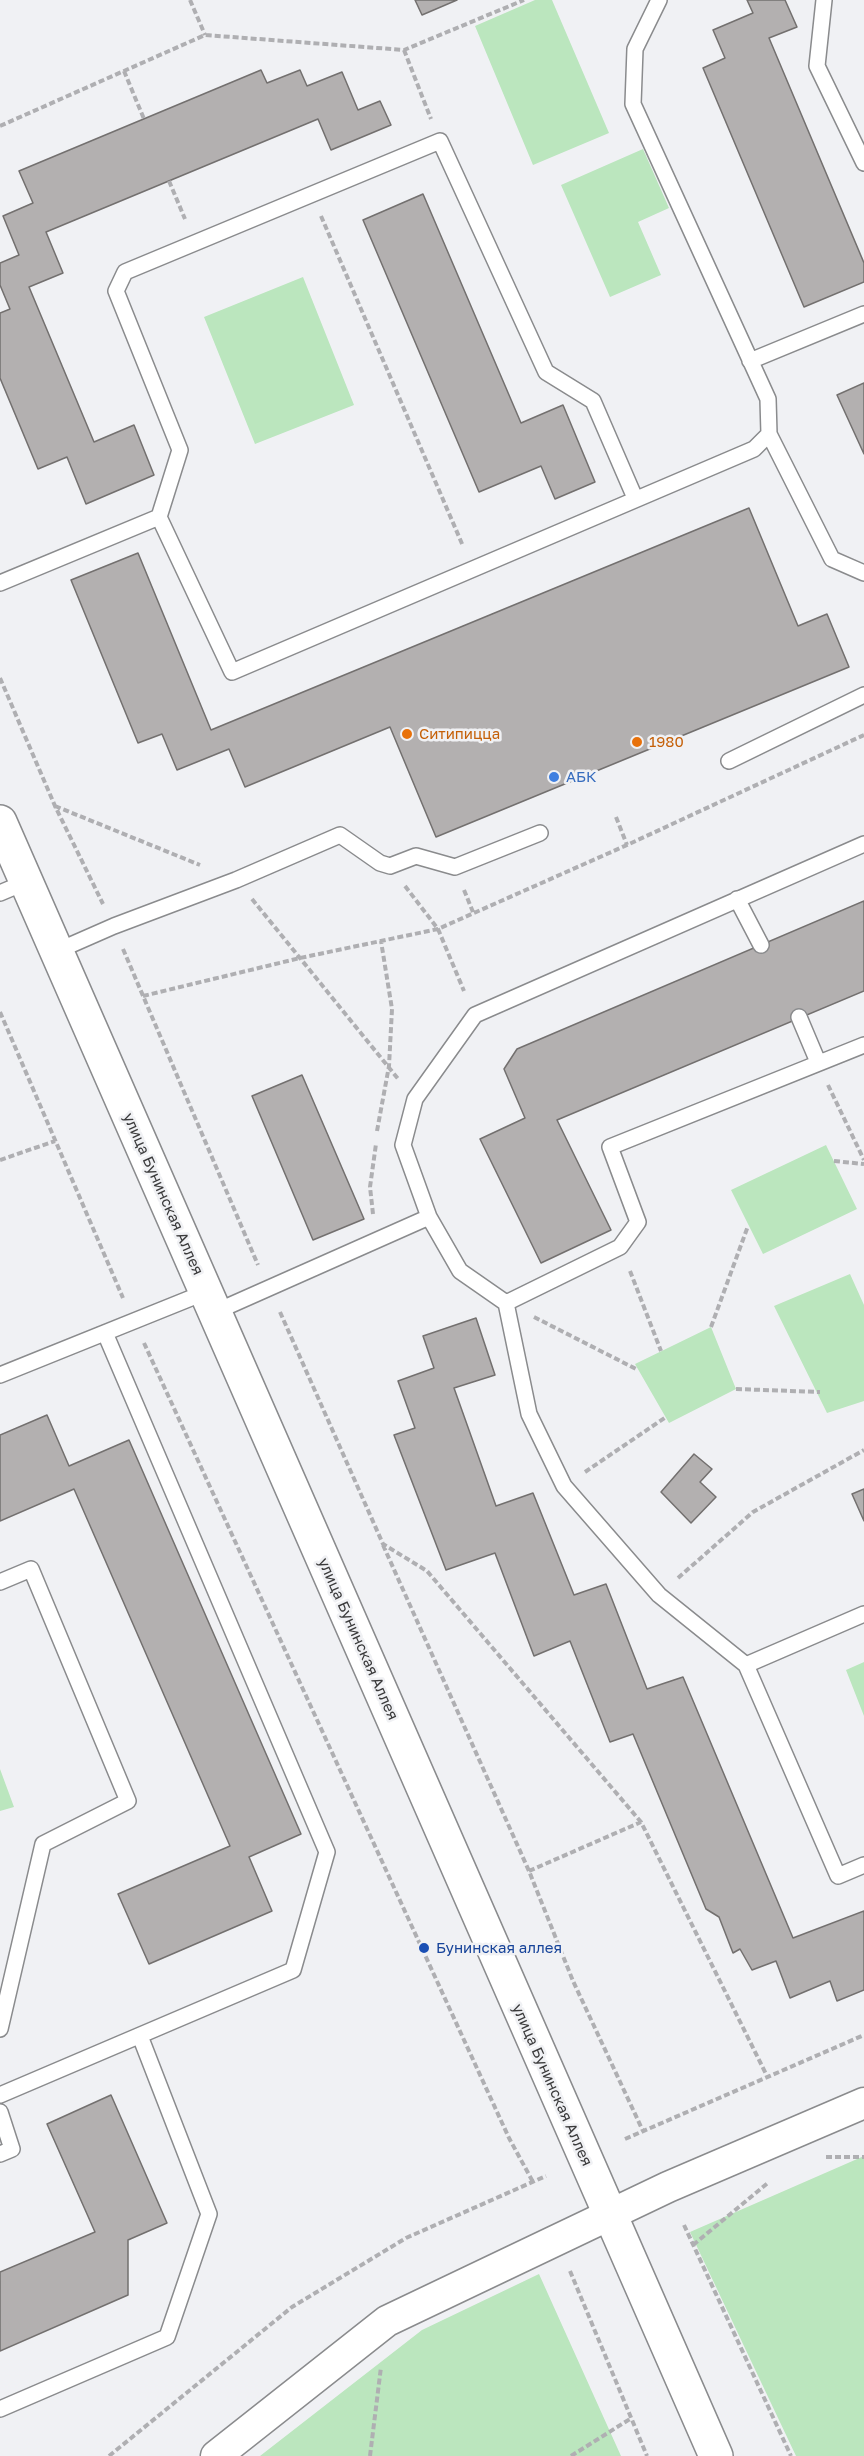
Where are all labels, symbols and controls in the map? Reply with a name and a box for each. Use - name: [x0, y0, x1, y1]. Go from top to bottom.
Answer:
- place label: Ситипицца: [419, 725, 500, 743]
- marker: Ситипицца: [400, 727, 414, 741]
- place label: 1980: [649, 733, 684, 751]
- marker: 1980: [630, 735, 644, 749]
- place label: АБК: [566, 768, 597, 786]
- marker: АБК: [547, 770, 561, 784]
- street label: улица Бунинская Аллея: [119, 1110, 207, 1278]
- street label: улица Бунинская Аллея: [314, 1555, 402, 1723]
- place label: Бунинская аллея: [436, 1939, 562, 1957]
- marker: Бунинская аллея: [417, 1941, 431, 1955]
- street label: улица Бунинская Аллея: [508, 2001, 596, 2169]

